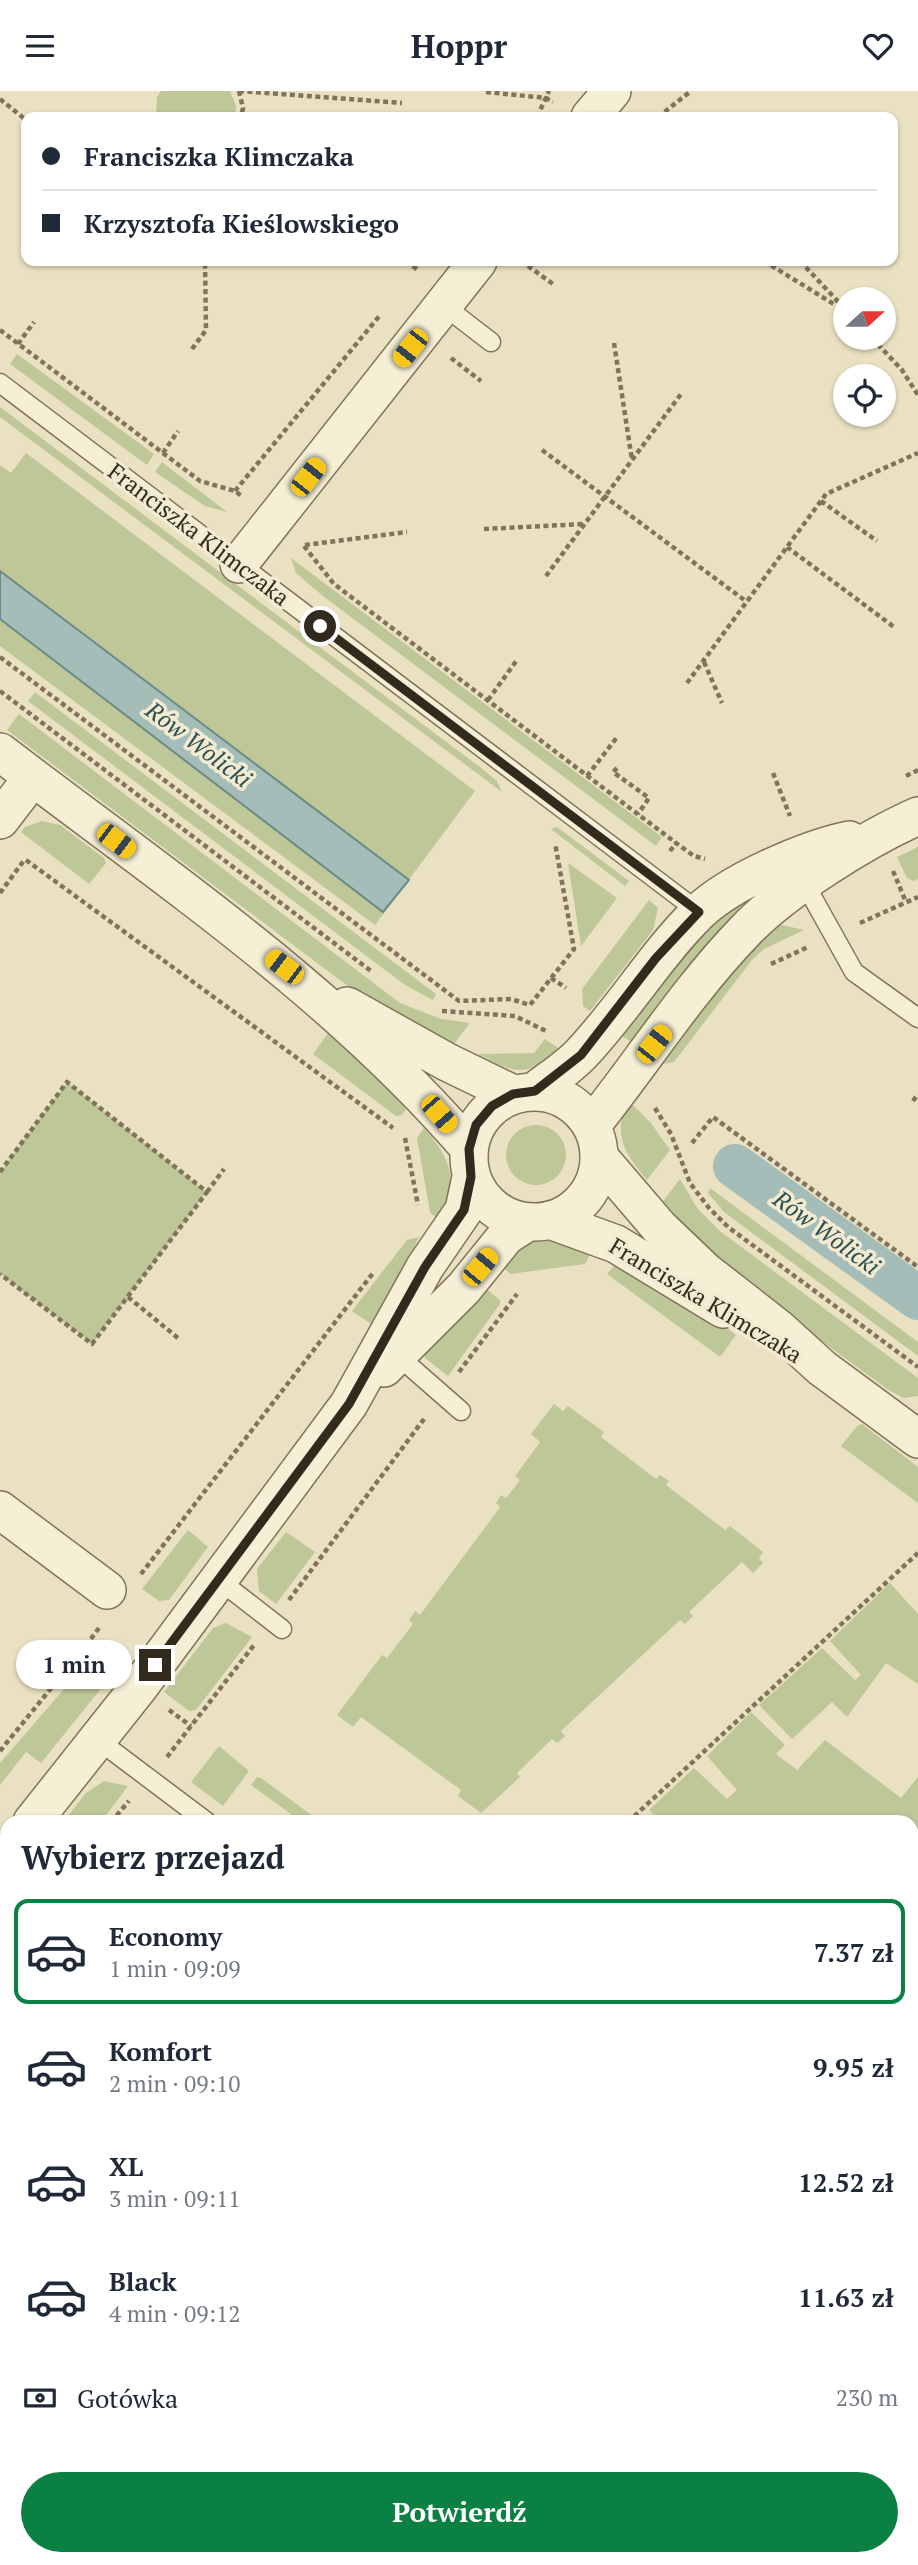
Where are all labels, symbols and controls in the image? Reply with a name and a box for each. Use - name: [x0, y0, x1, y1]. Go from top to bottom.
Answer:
- text: Hoppr: [411, 25, 507, 67]
- icon: menu: [21, 27, 59, 65]
- icon: heart: [859, 27, 897, 65]
- text: Franciszka Klimczaka: [84, 139, 354, 173]
- text: Krzysztofa Kieślowskiego: [84, 206, 399, 240]
- north arrow: [833, 287, 896, 350]
- map controls: [833, 287, 896, 427]
- car: [389, 325, 432, 371]
- button: locate: [833, 364, 896, 427]
- car: [287, 454, 330, 500]
- street label: Franciszka Klimczaka: [102, 456, 296, 613]
- route start: [304, 610, 336, 642]
- water label: Rów Wolicki: [139, 693, 259, 794]
- car: [93, 820, 140, 862]
- car: [261, 946, 308, 988]
- car: [633, 1021, 676, 1067]
- car: [418, 1091, 461, 1137]
- water label: Rów Wolicki: [766, 1182, 887, 1282]
- street label: Franciszka Klimczaka: [604, 1230, 808, 1370]
- car: [459, 1244, 502, 1290]
- callout: 1 min: [15, 1641, 130, 1689]
- text: 1 min: [43, 1649, 105, 1680]
- route end: [139, 1649, 171, 1681]
- text: Wybierz przejazd: [21, 1836, 285, 1878]
- text: Economy: [109, 1919, 222, 1953]
- icon: car: [25, 1920, 88, 1983]
- text: 7.37 zł: [814, 1935, 894, 1969]
- text: 1 min · 09:09: [109, 1953, 241, 1984]
- text: Komfort: [109, 2034, 212, 2068]
- icon: car: [25, 2035, 88, 2098]
- text: 9.95 zł: [813, 2050, 894, 2084]
- text: 2 min · 09:10: [109, 2068, 241, 2099]
- text: XL: [109, 2149, 143, 2183]
- icon: car: [25, 2150, 88, 2213]
- text: 12.52 zł: [798, 2165, 894, 2199]
- text: 3 min · 09:11: [109, 2183, 241, 2214]
- text: Black: [109, 2264, 177, 2298]
- icon: car: [25, 2265, 88, 2328]
- text: 11.63 zł: [798, 2280, 894, 2314]
- text: 4 min · 09:12: [109, 2298, 241, 2329]
- icon: cash: [21, 2379, 59, 2417]
- text: Gotówka: [77, 2381, 178, 2415]
- text: 230 m: [836, 2382, 898, 2413]
- button: Potwierdź: [21, 2472, 898, 2552]

